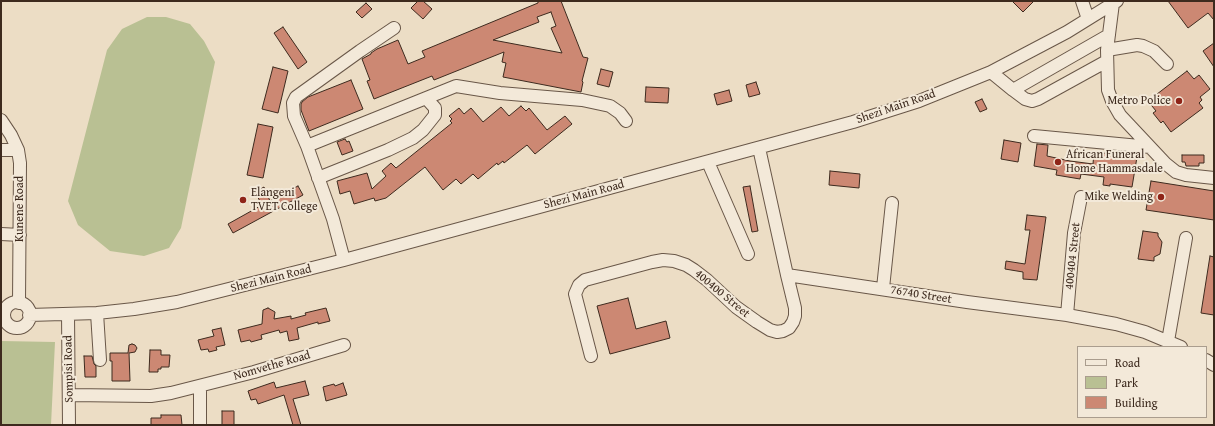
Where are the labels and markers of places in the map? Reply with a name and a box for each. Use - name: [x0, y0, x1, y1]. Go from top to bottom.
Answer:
- place label: Metro Police: [1108, 94, 1171, 108]
- marker: Metro Police: [1174, 96, 1184, 106]
- place label: African Funeral Home Hammasdale: [1066, 148, 1163, 176]
- marker: African Funeral Home Hammasdale: [1053, 157, 1063, 167]
- place label: Elangeni TVET College: [251, 186, 318, 214]
- place label: Mike Welding: [1084, 190, 1153, 204]
- marker: Mike Welding: [1156, 192, 1166, 202]
- marker: Elangeni TVET College: [238, 195, 248, 205]

